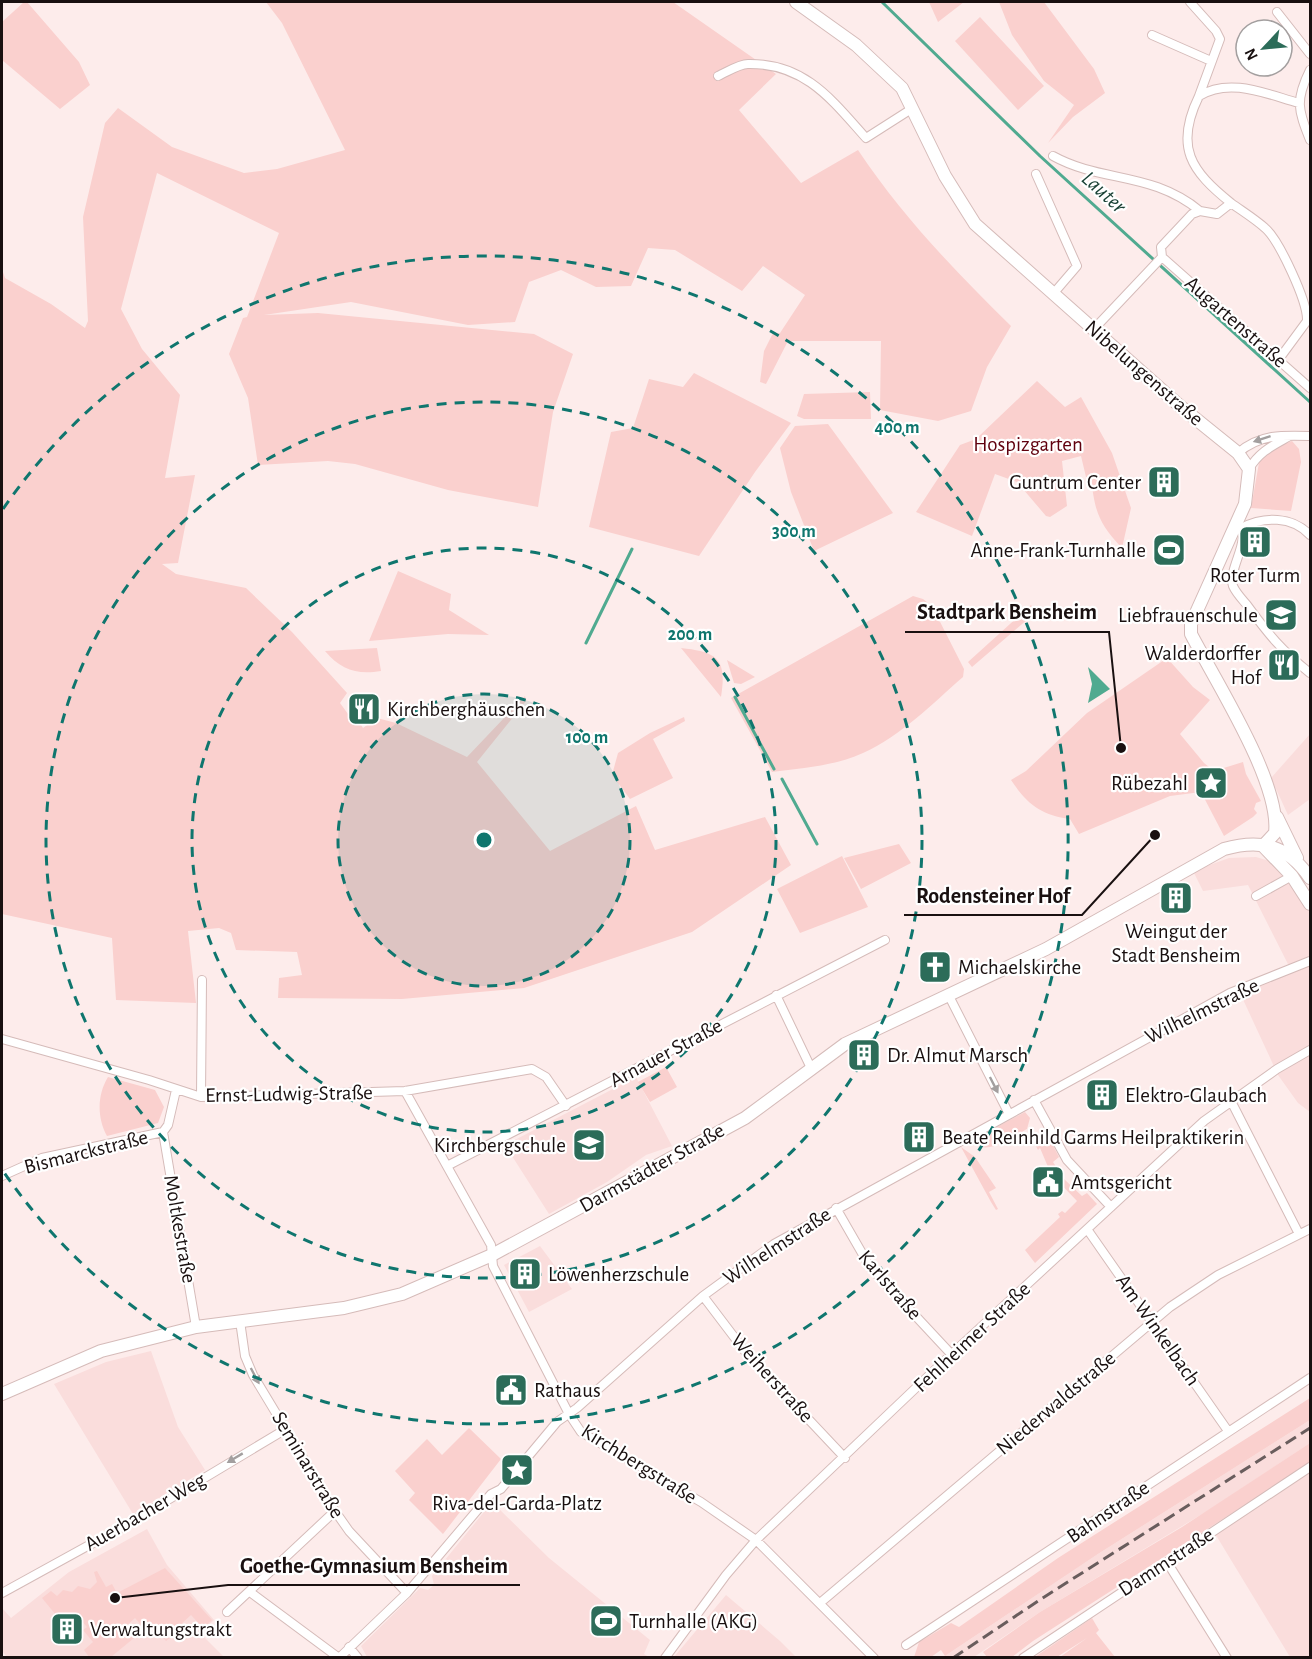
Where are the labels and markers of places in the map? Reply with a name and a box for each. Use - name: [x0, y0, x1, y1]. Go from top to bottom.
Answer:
- building icon: Guntrum Center: [1146, 464, 1182, 500]
- place label: Guntrum Center: [1009, 472, 1141, 493]
- building icon: Roter Turm: [1237, 524, 1273, 560]
- sports icon: Anne-Frank-Turnhalle: [1151, 532, 1187, 568]
- place label: Anne-Frank-Turnhalle: [970, 540, 1146, 561]
- place label: Roter Turm: [1210, 565, 1300, 586]
- callout: Stadtpark Bensheim: [905, 592, 1109, 632]
- school or university icon: Liebfrauenschule: [1263, 597, 1299, 633]
- place label: Liebfrauenschule: [1118, 605, 1258, 626]
- place label: Walderdorffer Hof: [1145, 643, 1263, 688]
- restaurant icon: Walderdorffer Hof: [1266, 647, 1302, 683]
- restaurant icon: Kirchberghäuschen: [346, 691, 382, 727]
- place label: Kirchberghäuschen: [387, 699, 545, 720]
- place icon: Rübezahl: [1193, 765, 1229, 801]
- place label: Rübezahl: [1111, 773, 1188, 794]
- centre of rings: [474, 830, 494, 850]
- callout: Rodensteiner Hof: [904, 875, 1082, 915]
- building icon: Weingut der Stadt Bensheim: [1158, 880, 1194, 916]
- place label: Weingut der Stadt Bensheim: [1111, 921, 1241, 966]
- church icon: Michaelskirche: [917, 949, 953, 985]
- place label: Michaelskirche: [958, 957, 1081, 978]
- building icon: Dr. Almut Marsch: [846, 1037, 882, 1073]
- place label: Dr. Almut Marsch: [887, 1045, 1028, 1066]
- building icon: Elektro-Glaubach: [1084, 1077, 1120, 1113]
- place label: Elektro-Glaubach: [1125, 1085, 1267, 1106]
- building icon: Beate Reinhild Garms Heilpraktikerin: [901, 1119, 937, 1155]
- school or university icon: Kirchbergschule: [571, 1127, 607, 1163]
- place label: Beate Reinhild Garms Heilpraktikerin: [942, 1127, 1244, 1148]
- place label: Kirchbergschule: [434, 1135, 566, 1156]
- public building icon: Amtsgericht: [1030, 1164, 1066, 1200]
- place label: Amtsgericht: [1071, 1172, 1172, 1193]
- building icon: Löwenherzschule: [507, 1256, 543, 1292]
- place label: Löwenherzschule: [548, 1264, 689, 1285]
- public building icon: Rathaus: [493, 1372, 529, 1408]
- place label: Rathaus: [534, 1380, 601, 1401]
- place icon: Riva-del-Garda-Platz: [499, 1452, 535, 1488]
- place label: Riva-del-Garda-Platz: [432, 1493, 602, 1514]
- callout: Goethe-Gymnasium Bensheim: [228, 1545, 520, 1585]
- sports icon: Turnhalle (AKG): [588, 1603, 624, 1639]
- building icon: Verwaltungstrakt: [49, 1611, 85, 1647]
- place label: Turnhalle (AKG): [629, 1611, 758, 1632]
- place label: Verwaltungstrakt: [90, 1619, 232, 1640]

